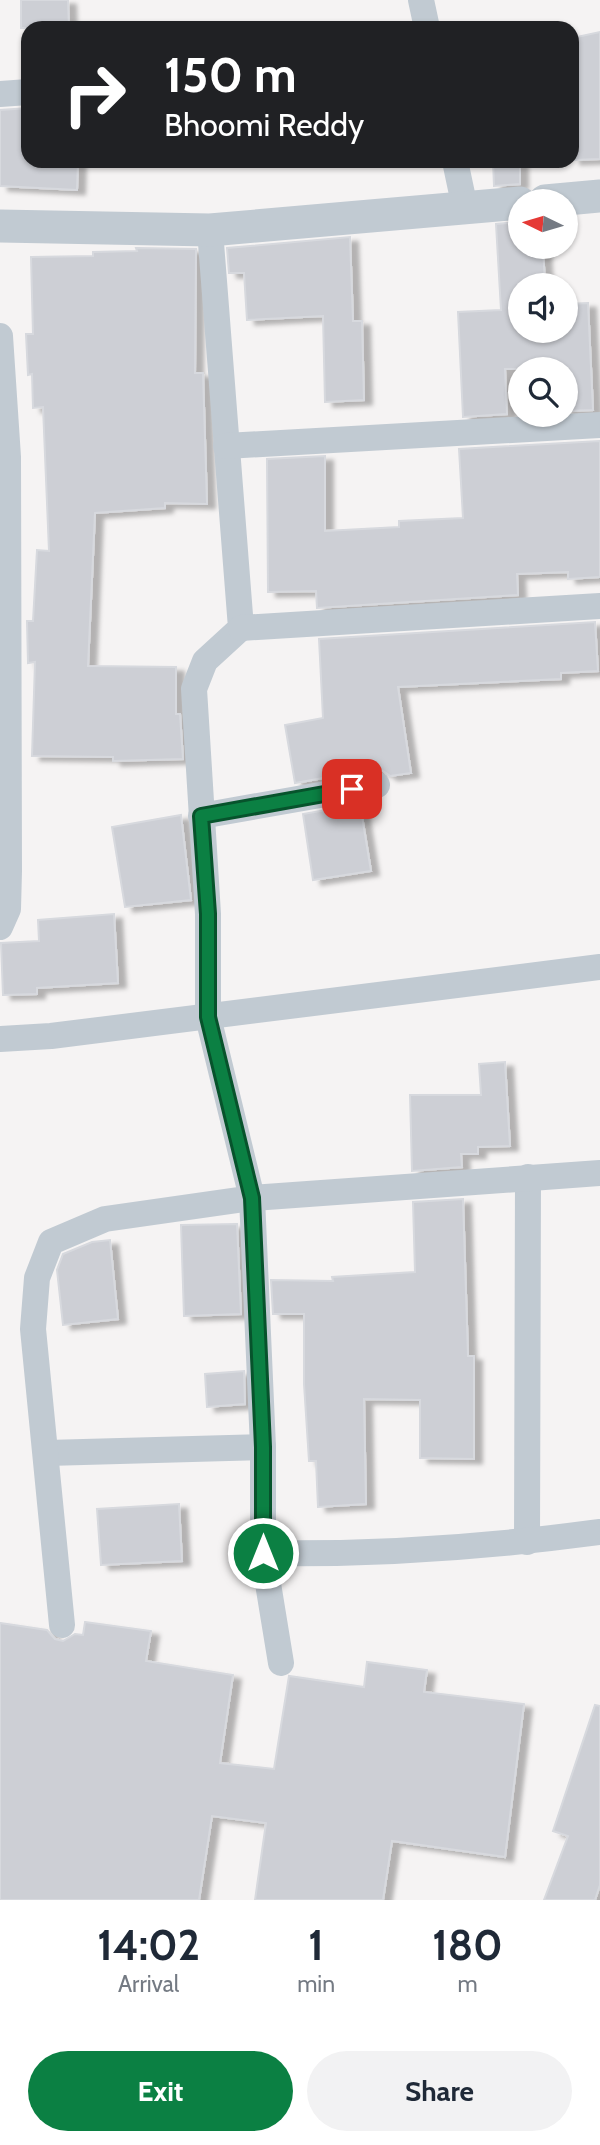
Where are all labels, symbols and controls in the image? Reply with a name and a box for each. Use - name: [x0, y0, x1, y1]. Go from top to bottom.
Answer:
- text: 150 m: [164, 45, 297, 104]
- icon: right: [49, 49, 140, 140]
- text: Bhoomi Reddy: [164, 105, 364, 144]
- north arrow: [508, 189, 578, 259]
- map controls: [508, 189, 578, 427]
- button: sound: [508, 273, 578, 343]
- button: search: [508, 357, 578, 427]
- pin: [322, 759, 382, 819]
- icon: arrive: [333, 770, 371, 808]
- position arrow: [226, 1516, 300, 1590]
- text: 14:02: [97, 1919, 200, 1971]
- text: 1: [308, 1919, 324, 1971]
- text: 180: [432, 1919, 503, 1971]
- text: Arrival: [118, 1970, 179, 1998]
- text: min: [297, 1970, 335, 1998]
- text: m: [457, 1970, 478, 1998]
- button: Exit: [28, 2051, 293, 2131]
- button: Share: [307, 2051, 572, 2131]

